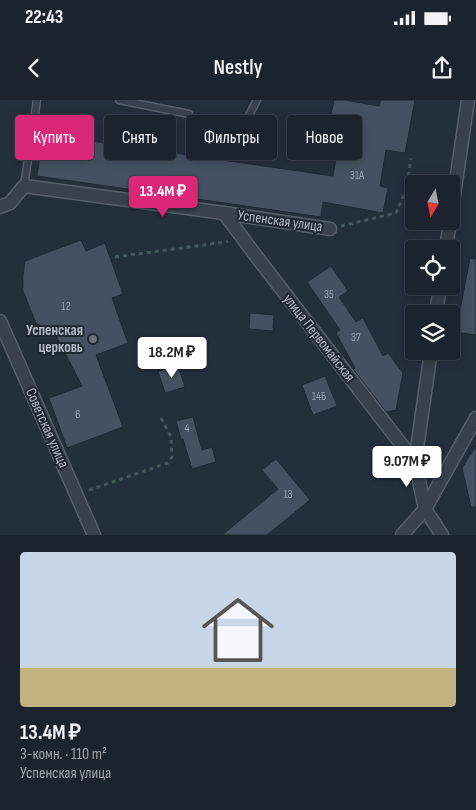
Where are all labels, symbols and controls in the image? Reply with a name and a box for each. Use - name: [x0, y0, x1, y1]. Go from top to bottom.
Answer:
- text: 22:43: [25, 6, 63, 29]
- icon: back: [20, 54, 48, 82]
- text: Nestly: [213, 54, 263, 81]
- icon: share: [428, 54, 456, 82]
- chip: Купить: [15, 115, 94, 160]
- chip: Снять: [104, 115, 176, 160]
- chip: Фильтры: [186, 115, 277, 160]
- chip: Новое: [287, 115, 362, 160]
- house number: 31А: [350, 168, 365, 183]
- north arrow: [405, 175, 460, 230]
- map controls: [405, 175, 460, 360]
- pin: 13.4M ₽: [117, 176, 209, 218]
- text: 13.4M ₽: [140, 182, 186, 201]
- street label: Успенская улица: [236, 206, 324, 236]
- button: locate: [405, 240, 460, 295]
- house number: 35: [324, 287, 334, 302]
- street label: улица Первомайская: [279, 290, 359, 386]
- house number: 12: [61, 299, 71, 314]
- button: layers: [405, 305, 460, 360]
- place label: Успенская церковь: [26, 321, 83, 357]
- house number: 37: [351, 330, 361, 345]
- marker: Успенская церковь: [87, 333, 99, 345]
- pin: 18.2M ₽: [126, 336, 218, 379]
- text: 18.2M ₽: [149, 343, 195, 362]
- street label: Советская улица: [21, 385, 73, 471]
- house number: 14Б: [312, 389, 326, 404]
- house number: 6: [75, 407, 81, 422]
- house number: 4: [184, 421, 190, 436]
- pin: 9.07M ₽: [361, 446, 453, 488]
- text: 9.07M ₽: [383, 452, 431, 471]
- house number: 13: [283, 487, 293, 502]
- icon: home: [193, 585, 283, 675]
- text: 13.4M ₽: [20, 720, 81, 745]
- text: 3-комн. · 110 m²: [20, 745, 107, 764]
- text: Успенская улица: [20, 764, 111, 783]

